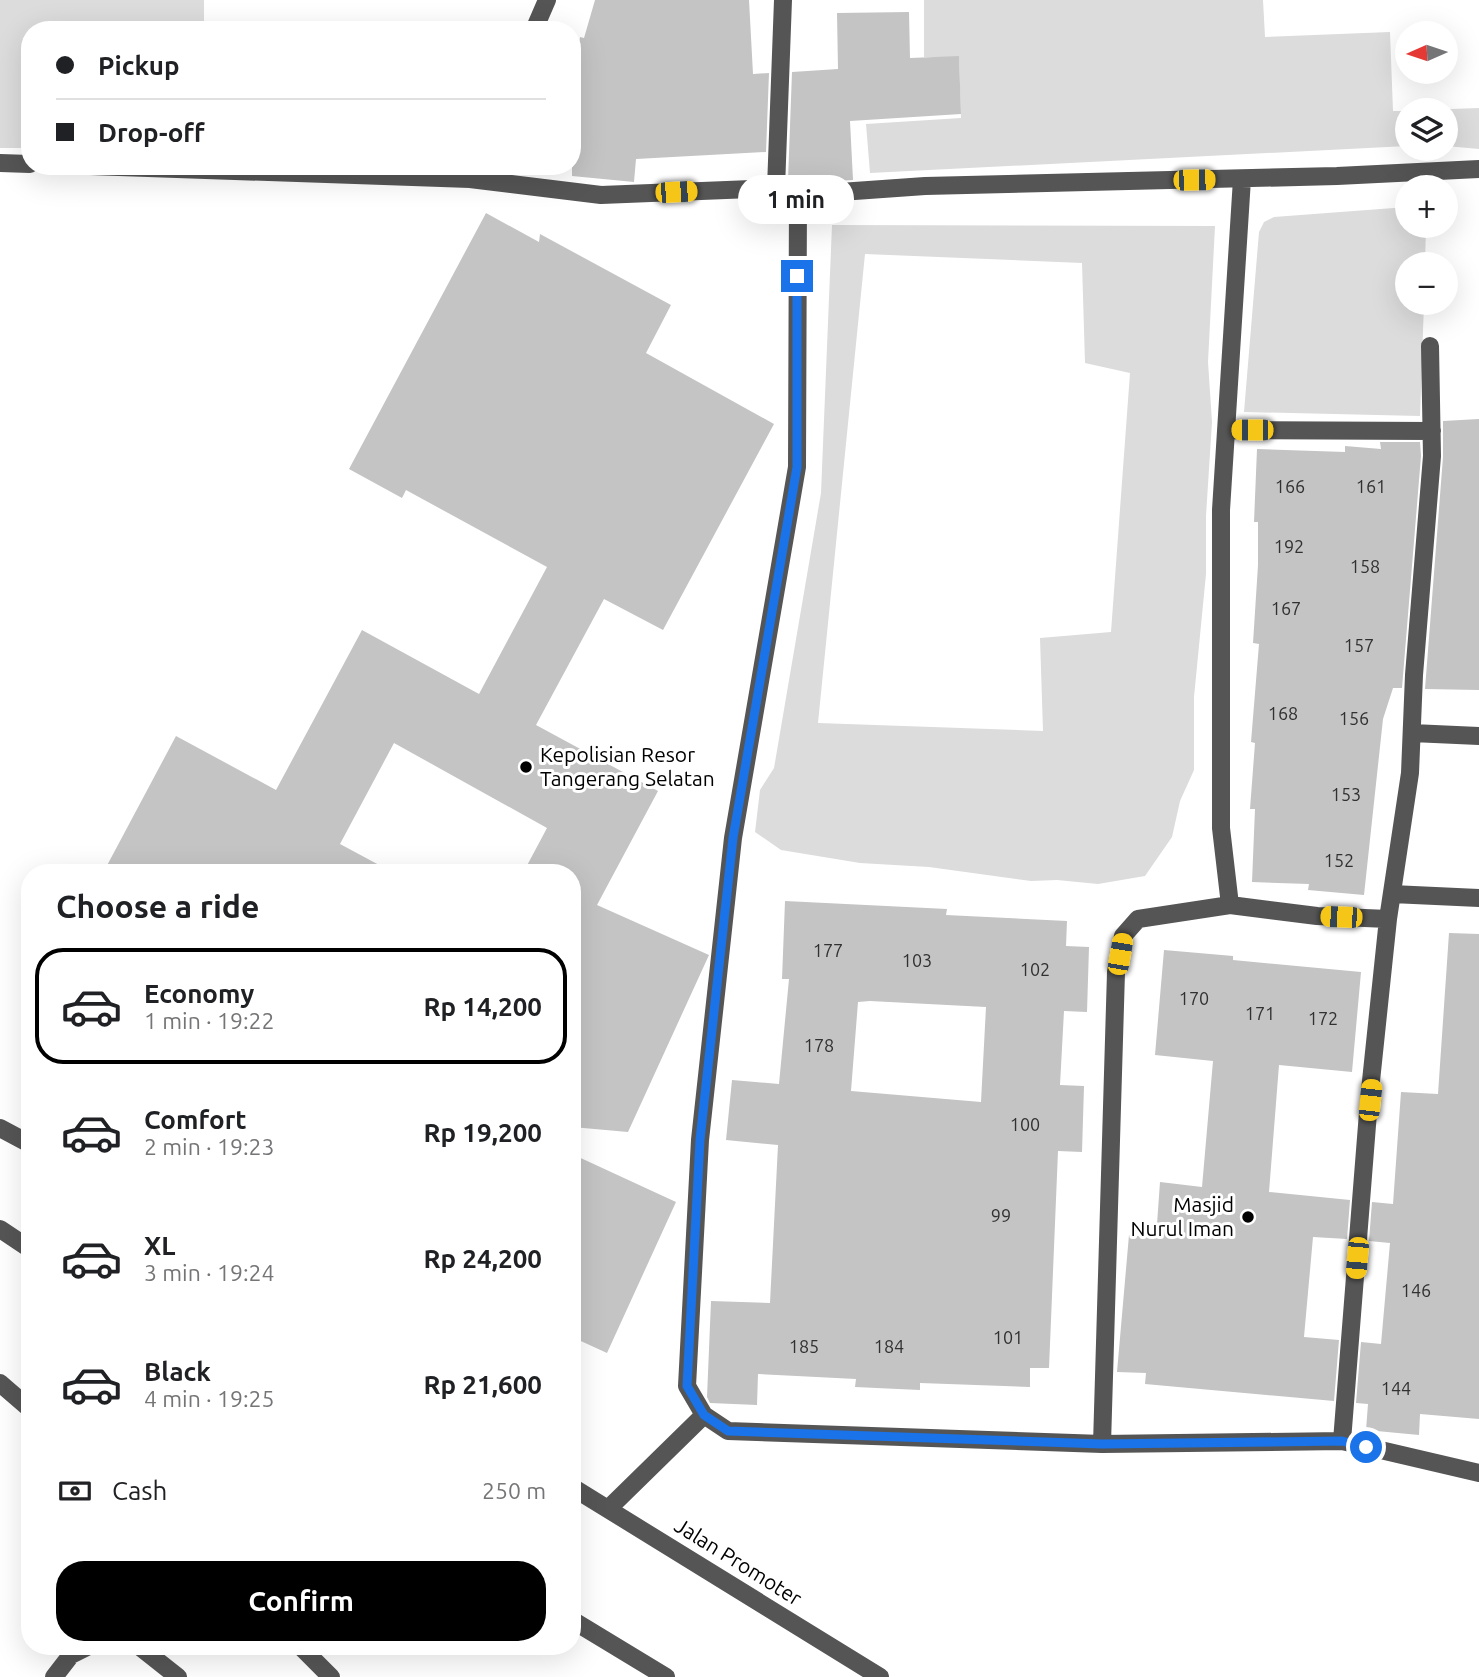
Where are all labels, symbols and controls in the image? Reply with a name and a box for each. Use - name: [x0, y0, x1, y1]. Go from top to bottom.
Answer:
- north arrow: [1395, 21, 1458, 84]
- map controls: [1395, 21, 1458, 315]
- text: Pickup: [98, 51, 180, 80]
- button: layers: [1395, 98, 1458, 161]
- text: Drop-off: [98, 118, 205, 147]
- car: [1173, 169, 1216, 191]
- callout: 1 min: [739, 174, 855, 224]
- button: +: [1395, 175, 1458, 238]
- car: [655, 180, 698, 204]
- text: 1 min: [767, 187, 825, 212]
- button: −: [1395, 252, 1458, 315]
- route end: [781, 260, 813, 292]
- car: [1232, 420, 1274, 441]
- house number: 166: [1275, 476, 1305, 496]
- house number: 161: [1356, 476, 1386, 496]
- house number: 192: [1274, 536, 1304, 556]
- house number: 158: [1350, 556, 1380, 576]
- house number: 167: [1271, 598, 1301, 618]
- house number: 157: [1344, 635, 1374, 655]
- house number: 168: [1268, 703, 1298, 723]
- house number: 156: [1339, 708, 1369, 728]
- place label: Kepolisian Resor Tangerang Selatan: [540, 742, 715, 790]
- marker: Kepolisian Resor Tangerang Selatan: [518, 759, 534, 775]
- house number: 153: [1331, 784, 1361, 804]
- house number: 152: [1324, 850, 1354, 870]
- text: Choose a ride: [56, 888, 259, 924]
- car: [1320, 906, 1363, 928]
- car: [1107, 931, 1134, 977]
- house number: 177: [813, 940, 843, 960]
- house number: 103: [902, 950, 932, 970]
- house number: 102: [1020, 959, 1050, 979]
- icon: car: [60, 975, 123, 1038]
- text: Economy: [144, 979, 254, 1008]
- house number: 170: [1179, 988, 1209, 1008]
- text: Rp 14,200: [423, 992, 542, 1021]
- house number: 171: [1245, 1003, 1275, 1023]
- text: 1 min · 19:22: [144, 1008, 275, 1033]
- house number: 172: [1308, 1008, 1338, 1028]
- house number: 178: [804, 1035, 834, 1055]
- car: [1358, 1078, 1383, 1122]
- icon: car: [60, 1101, 123, 1164]
- text: Comfort: [144, 1105, 247, 1134]
- house number: 100: [1010, 1114, 1040, 1134]
- text: Rp 19,200: [423, 1118, 542, 1147]
- text: 2 min · 19:23: [144, 1134, 275, 1159]
- place label: Masjid Nurul Iman: [1130, 1192, 1234, 1240]
- house number: 99: [991, 1205, 1011, 1225]
- marker: Masjid Nurul Iman: [1240, 1209, 1256, 1225]
- icon: car: [60, 1227, 123, 1290]
- text: XL: [144, 1231, 175, 1260]
- car: [1345, 1236, 1370, 1280]
- text: Rp 24,200: [423, 1244, 542, 1273]
- text: 3 min · 19:24: [144, 1260, 275, 1285]
- house number: 146: [1401, 1280, 1431, 1300]
- house number: 101: [993, 1327, 1023, 1347]
- house number: 185: [789, 1336, 819, 1356]
- house number: 184: [874, 1336, 904, 1356]
- icon: car: [60, 1353, 123, 1416]
- text: Black: [144, 1357, 211, 1386]
- text: Rp 21,600: [423, 1370, 542, 1399]
- house number: 144: [1381, 1378, 1411, 1398]
- text: 4 min · 19:25: [144, 1386, 275, 1411]
- route start: [1350, 1431, 1382, 1463]
- icon: cash: [56, 1472, 94, 1510]
- text: Cash: [112, 1476, 167, 1505]
- text: 250 m: [482, 1478, 546, 1503]
- street label: Jalan Promoter: [671, 1512, 806, 1610]
- button: Confirm: [56, 1561, 546, 1641]

